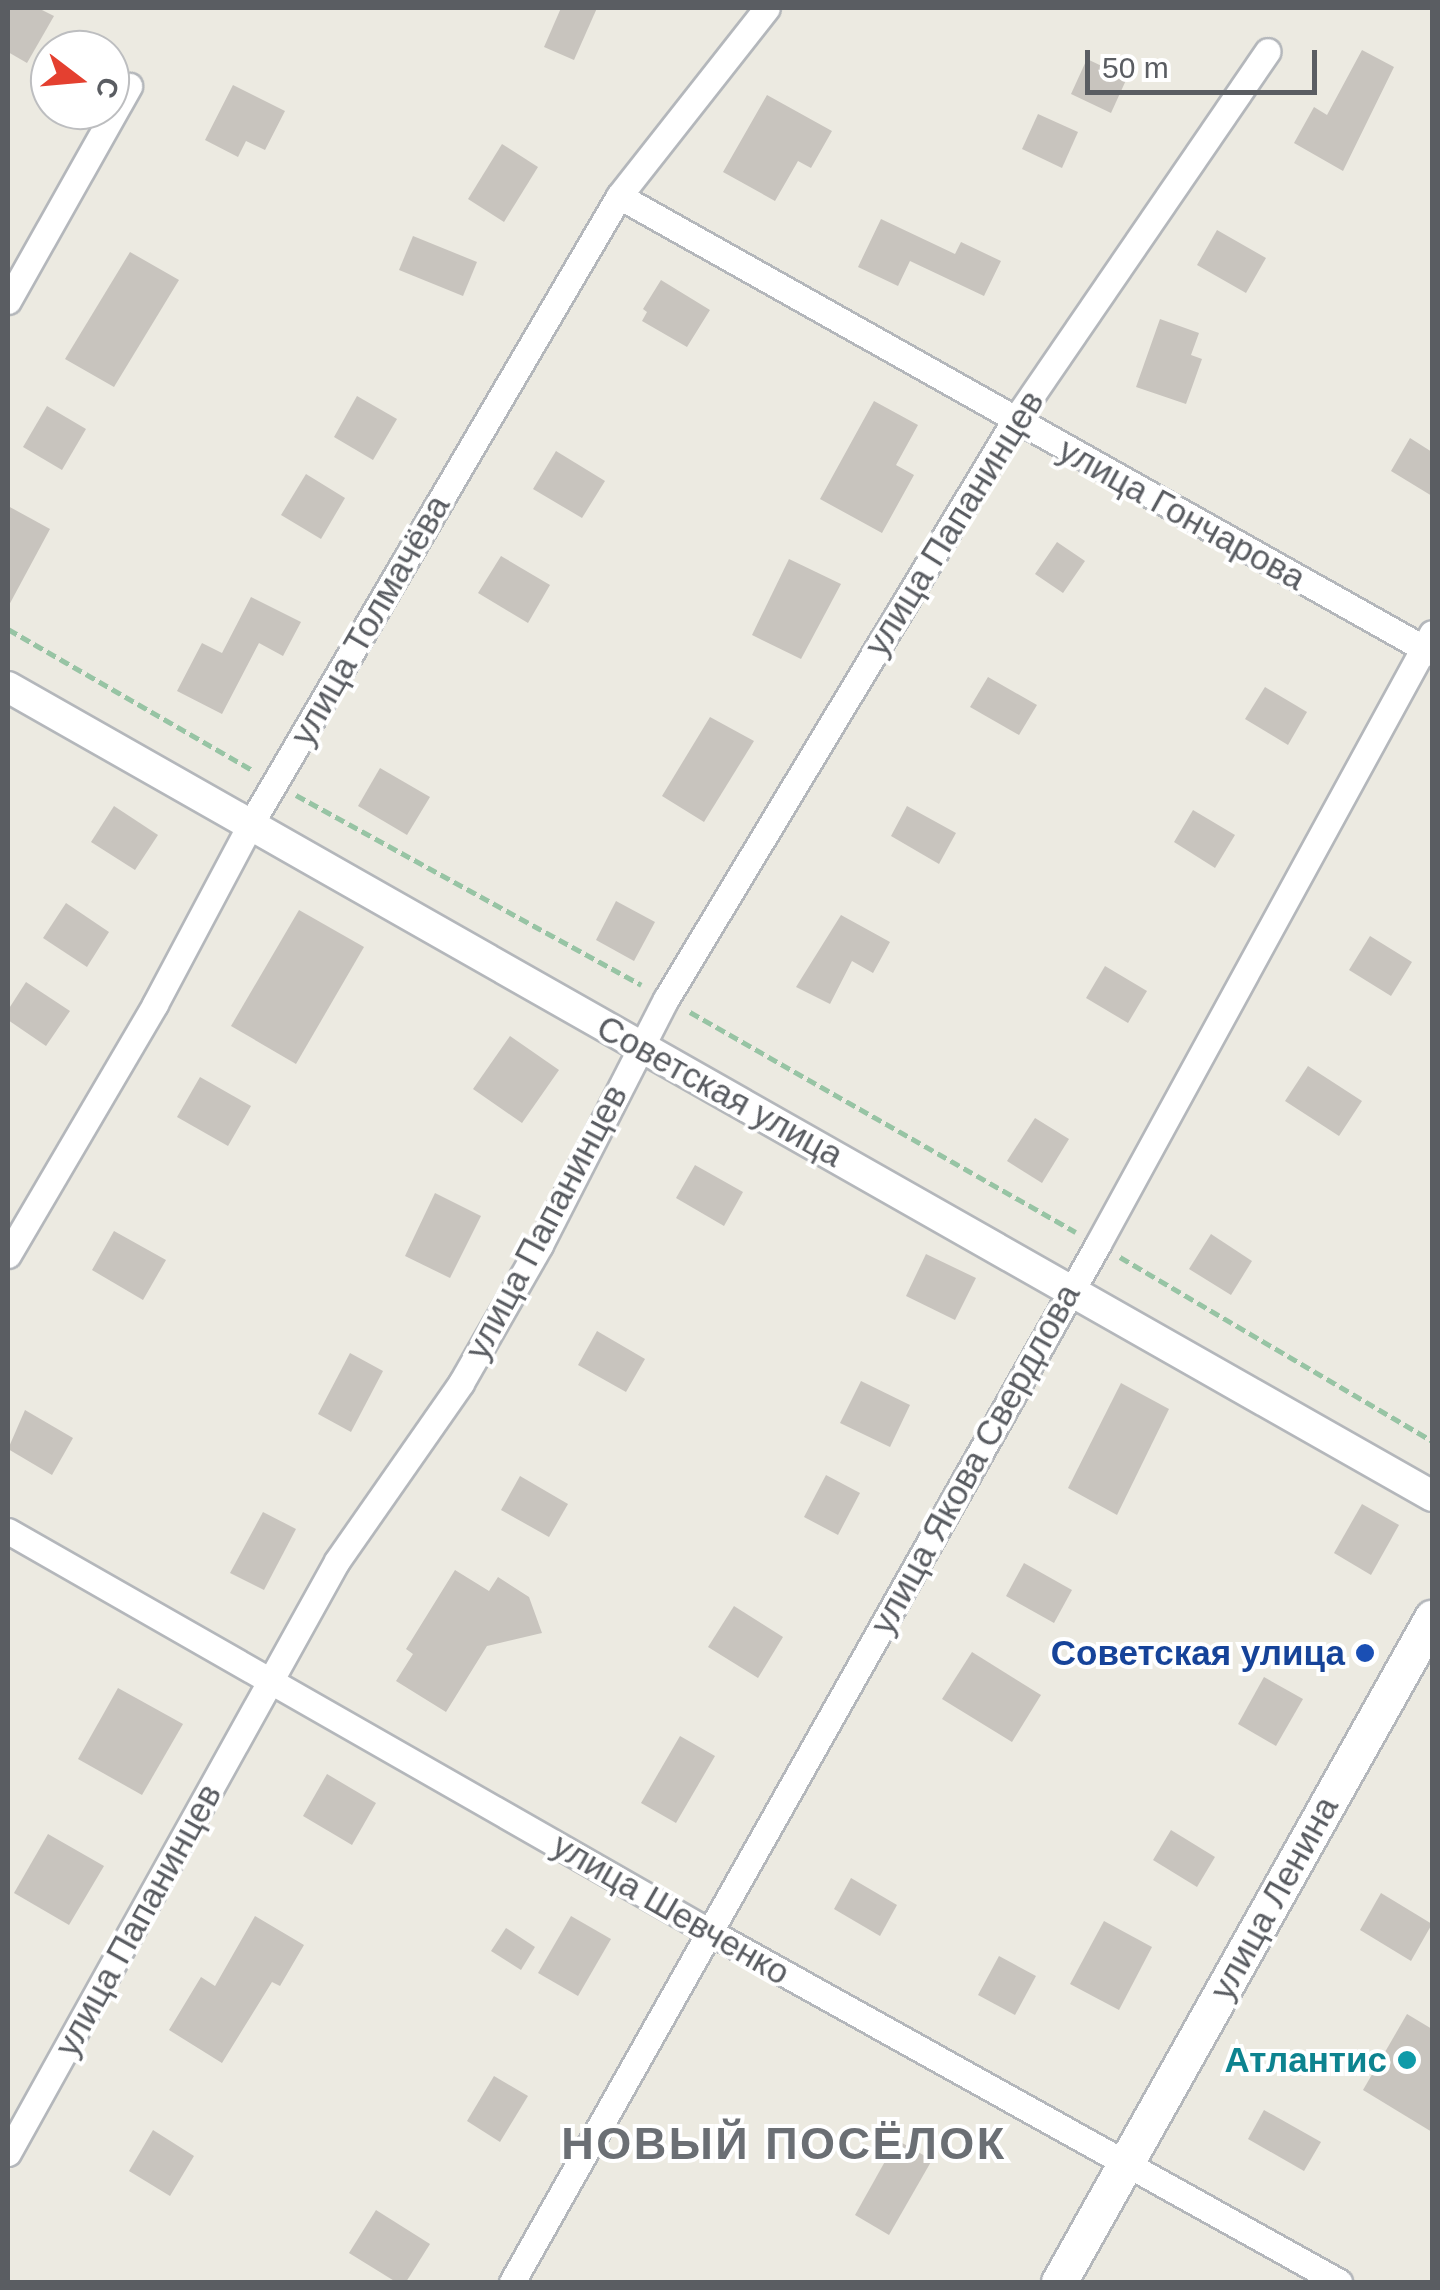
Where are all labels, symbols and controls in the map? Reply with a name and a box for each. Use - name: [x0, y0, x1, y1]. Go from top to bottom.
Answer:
- north arrow: [30, 30, 130, 130]
- scale bar: [1090, 30, 1322, 92]
- text: 50 m: [1102, 51, 1169, 84]
- text: С: [90, 74, 125, 102]
- street label: улица Папанинцев: [855, 383, 1053, 663]
- street label: улица Гончарова: [1051, 429, 1313, 599]
- street label: улица Толмачёва: [281, 487, 459, 753]
- street label: Советская улица: [590, 1006, 850, 1176]
- street label: улица Папанинцев: [456, 1078, 636, 1366]
- street label: улица Якова Свердлова: [861, 1277, 1089, 1641]
- place label: Советская улица: [1051, 1632, 1345, 1674]
- marker: Советская улица: [1354, 1642, 1376, 1664]
- street label: улица Папанинцев: [46, 1776, 230, 2064]
- street label: улица Ленина: [1201, 1789, 1347, 2007]
- street label: улица Шевченко: [545, 1824, 797, 1994]
- place label: Атлантис: [1225, 2039, 1387, 2081]
- marker: Атлантис: [1396, 2049, 1418, 2071]
- district label: НОВЫЙ ПОСЁЛОК: [561, 2117, 1007, 2171]

